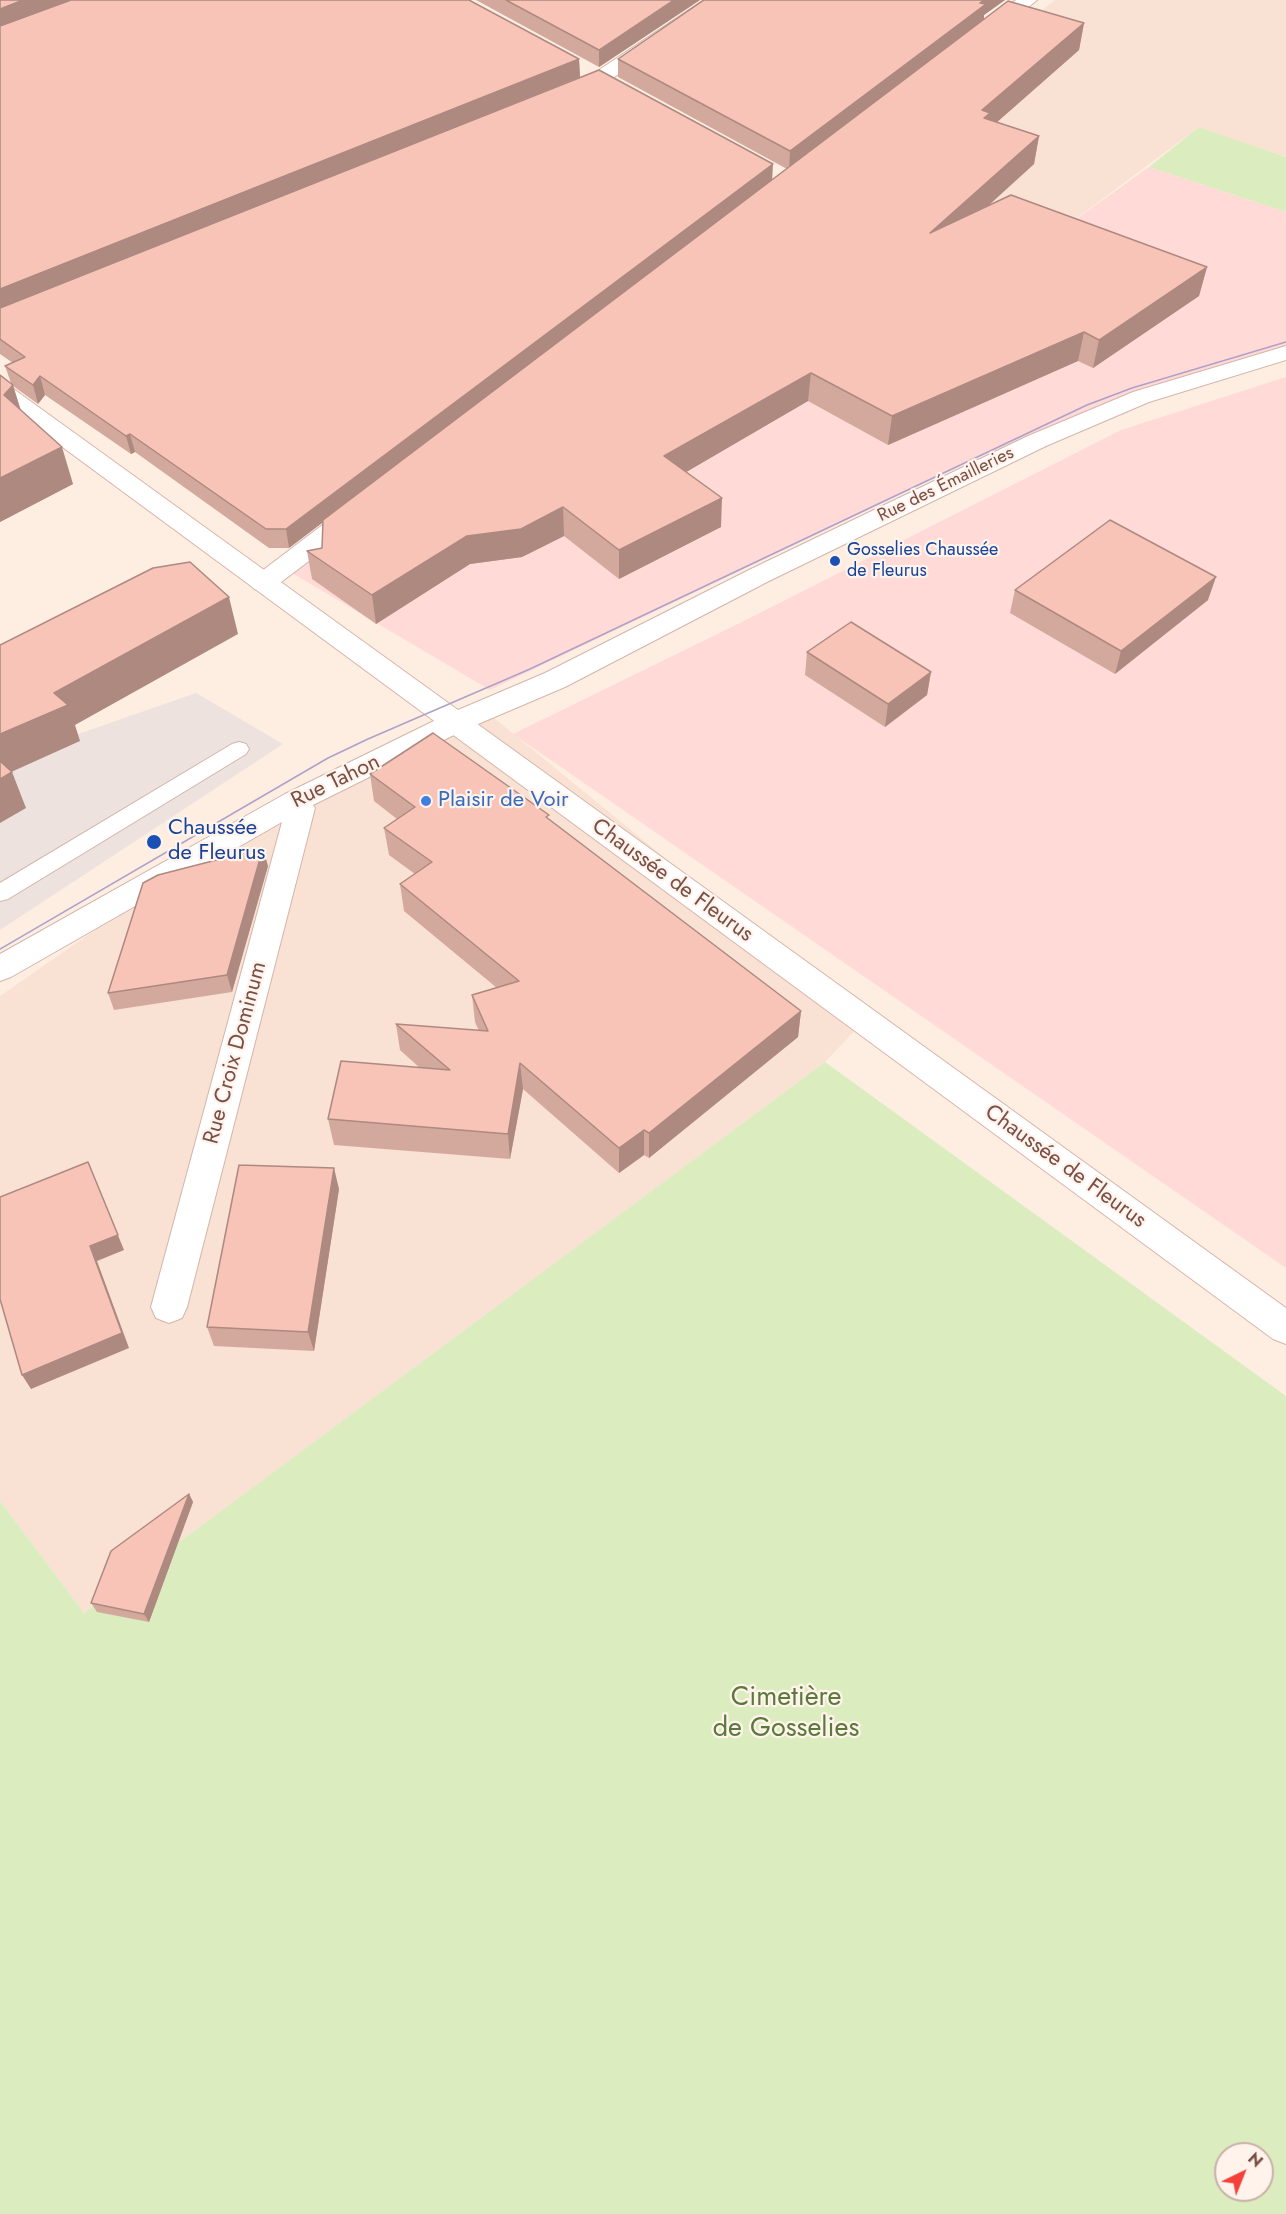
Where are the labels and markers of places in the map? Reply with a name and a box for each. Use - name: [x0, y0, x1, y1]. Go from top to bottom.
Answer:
- place label: Gosselies Chaussée de Fleurus: [847, 540, 998, 582]
- marker: Gosselies Chaussée de Fleurus: [828, 554, 842, 568]
- place label: Plaisir de Voir: [438, 788, 569, 814]
- marker: Plaisir de Voir: [419, 794, 433, 808]
- place label: Chaussée de Fleurus: [168, 816, 265, 867]
- marker: Chaussée de Fleurus: [145, 833, 163, 851]

